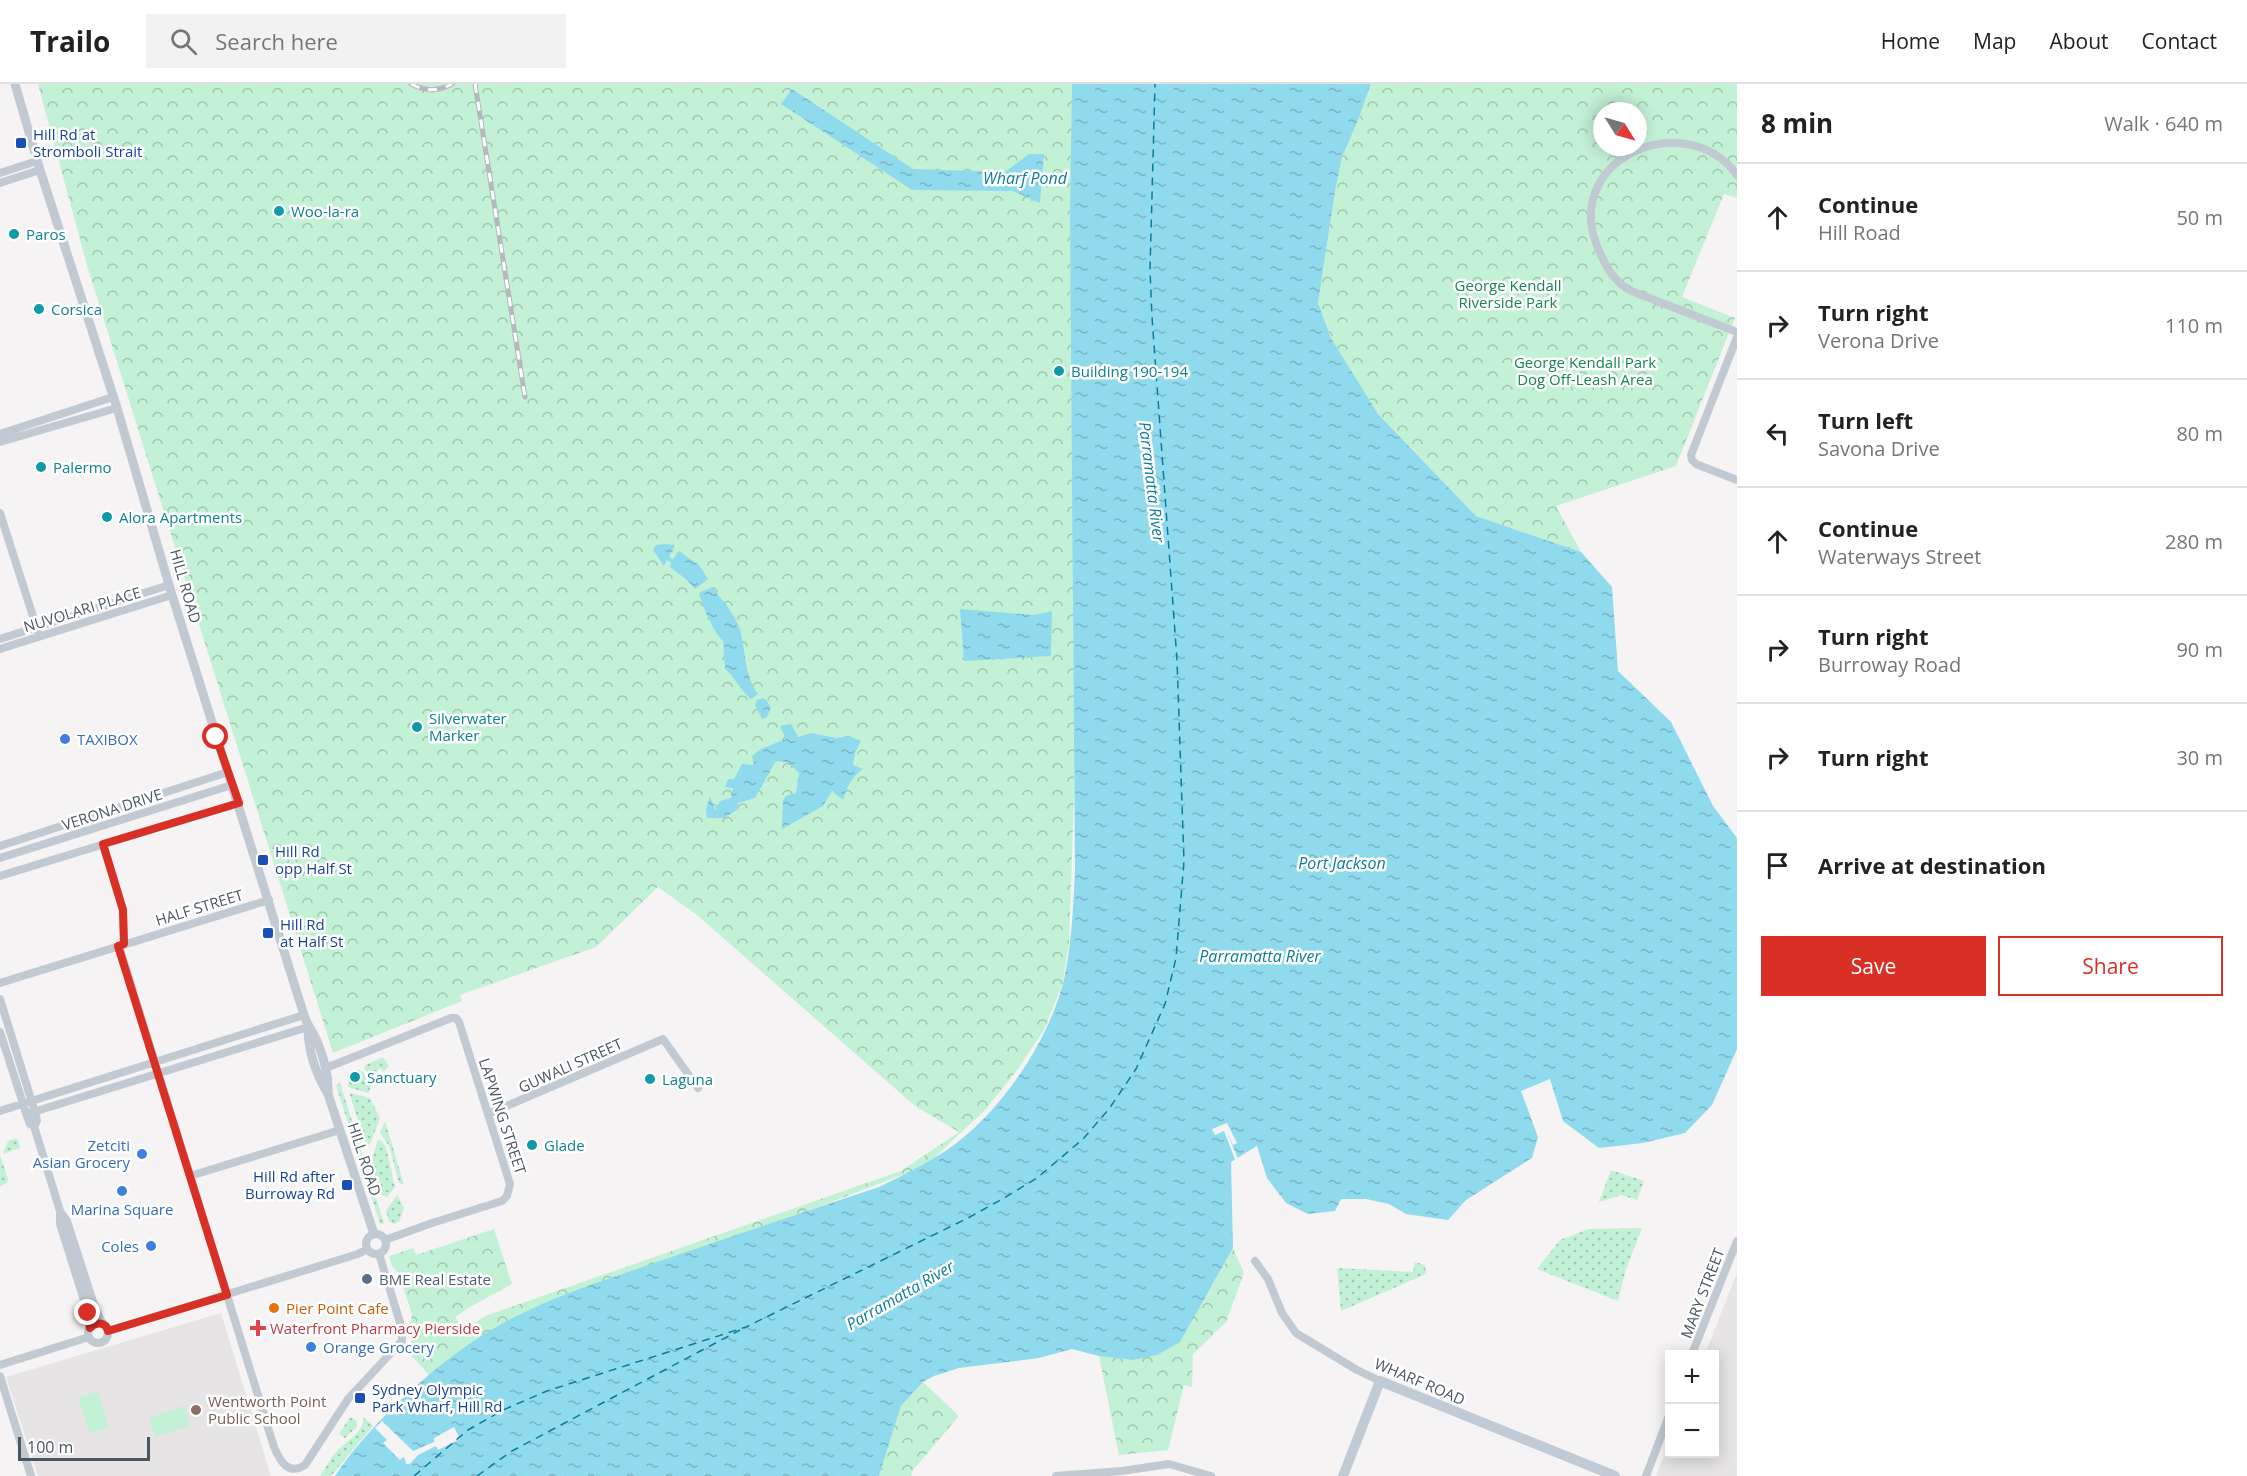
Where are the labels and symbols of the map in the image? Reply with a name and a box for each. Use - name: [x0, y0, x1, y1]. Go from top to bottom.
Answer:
- north arrow: [1593, 102, 1647, 156]
- place label: Hill Rd at Stromboli Strait: [33, 124, 142, 161]
- marker: Hill Rd at Stromboli Strait: [14, 136, 28, 150]
- water label: Wharf Pond: [983, 167, 1068, 189]
- place label: Woo-la-ra: [291, 201, 359, 221]
- marker: Woo-la-ra: [272, 204, 286, 218]
- place label: Paros: [26, 224, 66, 244]
- marker: Paros: [7, 227, 21, 241]
- park label: George Kendall Riverside Park: [1455, 275, 1561, 312]
- place label: Corsica: [51, 299, 102, 319]
- marker: Corsica: [32, 302, 46, 316]
- park label: George Kendall Park Dog Off-Leash Area: [1514, 352, 1656, 389]
- place label: Building 190-194: [1071, 361, 1188, 381]
- marker: Building 190-194: [1052, 364, 1066, 378]
- water label: Parramatta River: [1134, 420, 1170, 544]
- place label: Palermo: [53, 457, 112, 477]
- marker: Palermo: [34, 460, 48, 474]
- place label: Alora Apartments: [119, 507, 242, 527]
- marker: Alora Apartments: [100, 510, 114, 524]
- street label: HILL ROAD: [166, 547, 206, 625]
- street label: NUVOLARI PLACE: [21, 582, 143, 636]
- place label: Silverwater Marker: [429, 708, 507, 745]
- marker: Silverwater Marker: [410, 720, 424, 734]
- route start: [202, 723, 228, 749]
- place label: TAXIBOX: [77, 729, 138, 749]
- marker: TAXIBOX: [58, 732, 72, 746]
- street label: VERONA DRIVE: [59, 783, 165, 835]
- place label: Hill Rd opp Half St: [275, 841, 352, 878]
- water label: Port Jackson: [1298, 852, 1386, 874]
- marker: Hill Rd opp Half St: [256, 853, 270, 867]
- street label: HALF STREET: [153, 884, 246, 930]
- place label: Hill Rd at Half St: [280, 914, 343, 951]
- marker: Hill Rd at Half St: [261, 926, 275, 940]
- water label: Parramatta River: [1199, 945, 1321, 967]
- street label: GUWALI STREET: [515, 1033, 626, 1097]
- street label: LAPWING STREET: [475, 1055, 531, 1177]
- place label: Sanctuary: [367, 1067, 437, 1087]
- place label: Laguna: [662, 1069, 713, 1089]
- marker: Sanctuary: [348, 1070, 362, 1084]
- marker: Laguna: [643, 1072, 657, 1086]
- street label: HILL ROAD: [344, 1120, 386, 1198]
- place label: Zetciti Asian Grocery: [33, 1135, 130, 1172]
- place label: Glade: [544, 1135, 585, 1155]
- marker: Glade: [525, 1138, 539, 1152]
- marker: Zetciti Asian Grocery: [135, 1147, 149, 1161]
- place label: Hill Rd after Burroway Rd: [245, 1166, 335, 1203]
- marker: Hill Rd after Burroway Rd: [340, 1178, 354, 1192]
- marker: Marina Square: [115, 1184, 129, 1198]
- place label: Marina Square: [71, 1199, 173, 1219]
- place label: Coles: [101, 1236, 139, 1256]
- marker: Coles: [144, 1239, 158, 1253]
- street label: MARY STREET: [1676, 1244, 1729, 1341]
- water label: Parramatta River: [842, 1255, 959, 1335]
- place label: BME Real Estate: [379, 1269, 491, 1289]
- marker: BME Real Estate: [360, 1272, 374, 1286]
- place label: Pier Point Cafe: [286, 1298, 389, 1318]
- route end: [74, 1299, 100, 1325]
- marker: Pier Point Cafe: [267, 1301, 281, 1315]
- place label: Waterfront Pharmacy Pierside: [270, 1318, 480, 1338]
- marker: Waterfront Pharmacy Pierside: [251, 1321, 265, 1335]
- place label: Orange Grocery: [323, 1337, 435, 1357]
- marker: Orange Grocery: [304, 1340, 318, 1354]
- street label: WHARF ROAD: [1372, 1353, 1468, 1409]
- place label: Sydney Olympic Park Wharf, Hill Rd: [372, 1379, 502, 1416]
- place label: Wentworth Point Public School: [208, 1391, 326, 1428]
- marker: Sydney Olympic Park Wharf, Hill Rd: [353, 1391, 367, 1405]
- marker: Wentworth Point Public School: [189, 1403, 203, 1417]
- scale bar: [18, 1434, 150, 1462]

